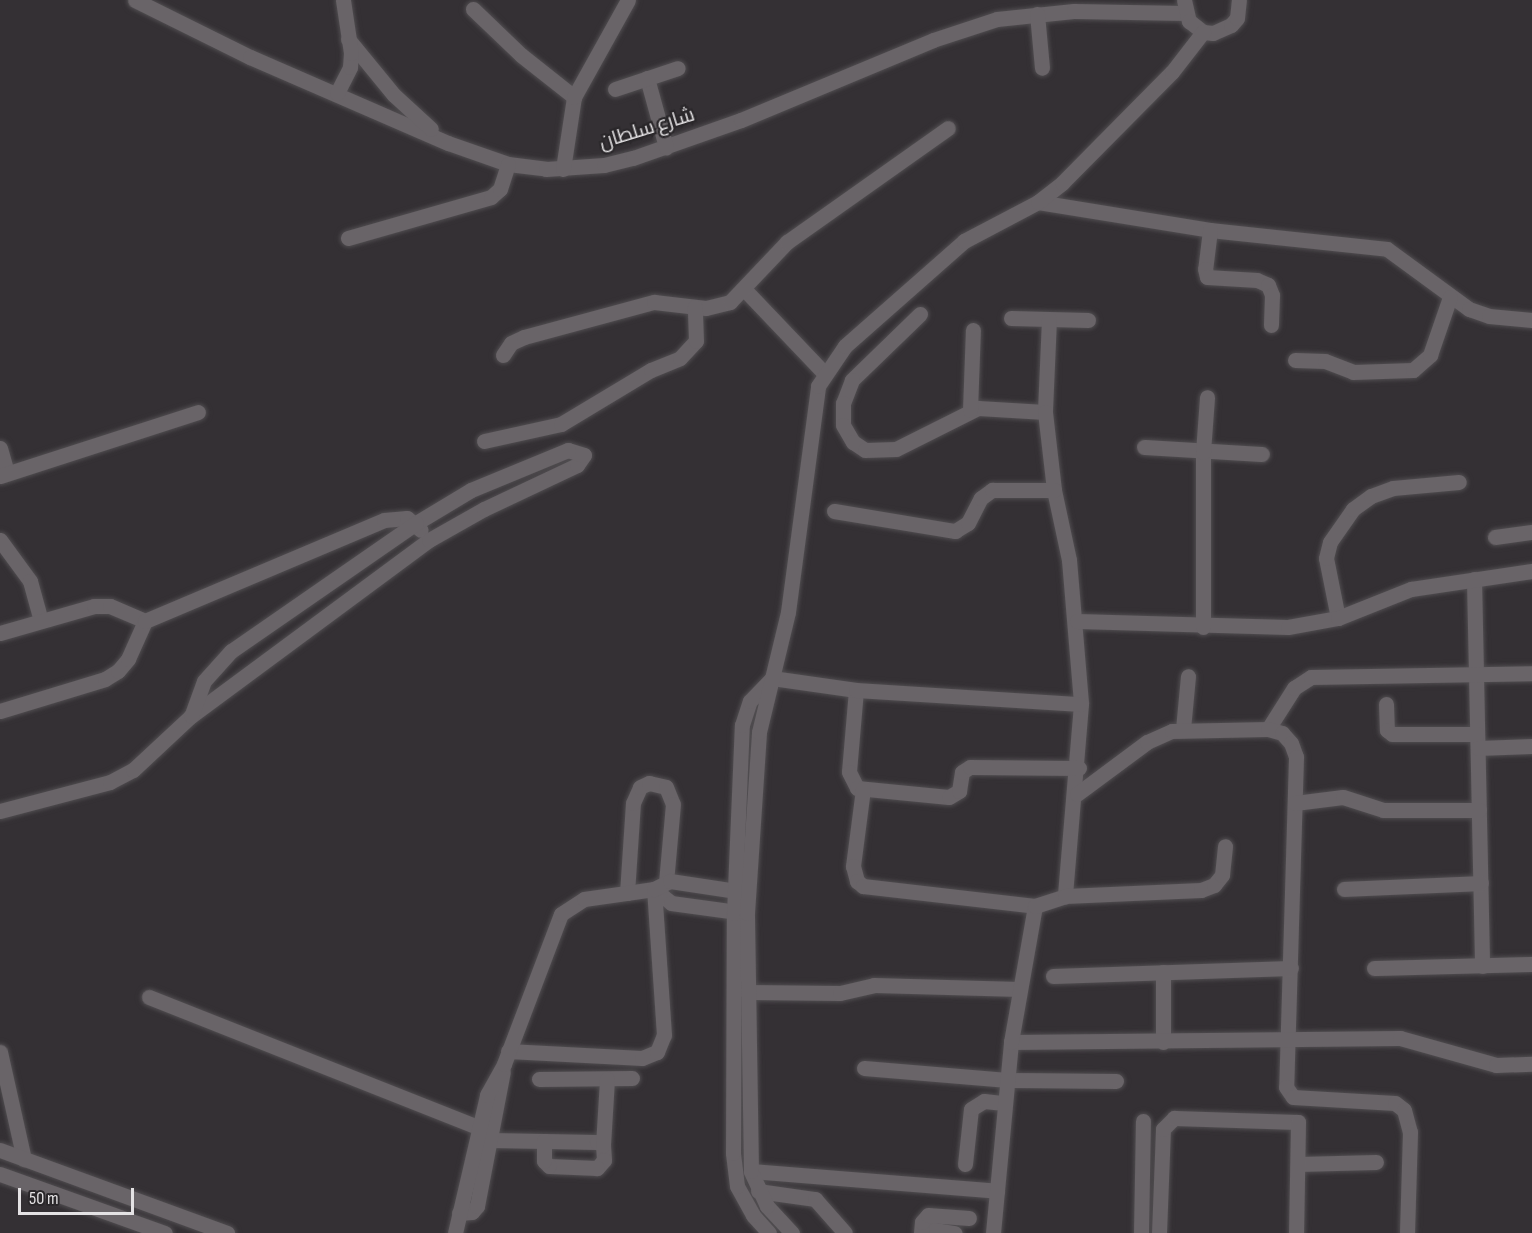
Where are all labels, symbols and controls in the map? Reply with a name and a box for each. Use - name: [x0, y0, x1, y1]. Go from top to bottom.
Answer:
- street label: شارع سلطان: [596, 103, 698, 155]
- scale bar: [21, 1176, 136, 1214]
- text: 50 m: [29, 1188, 59, 1209]

